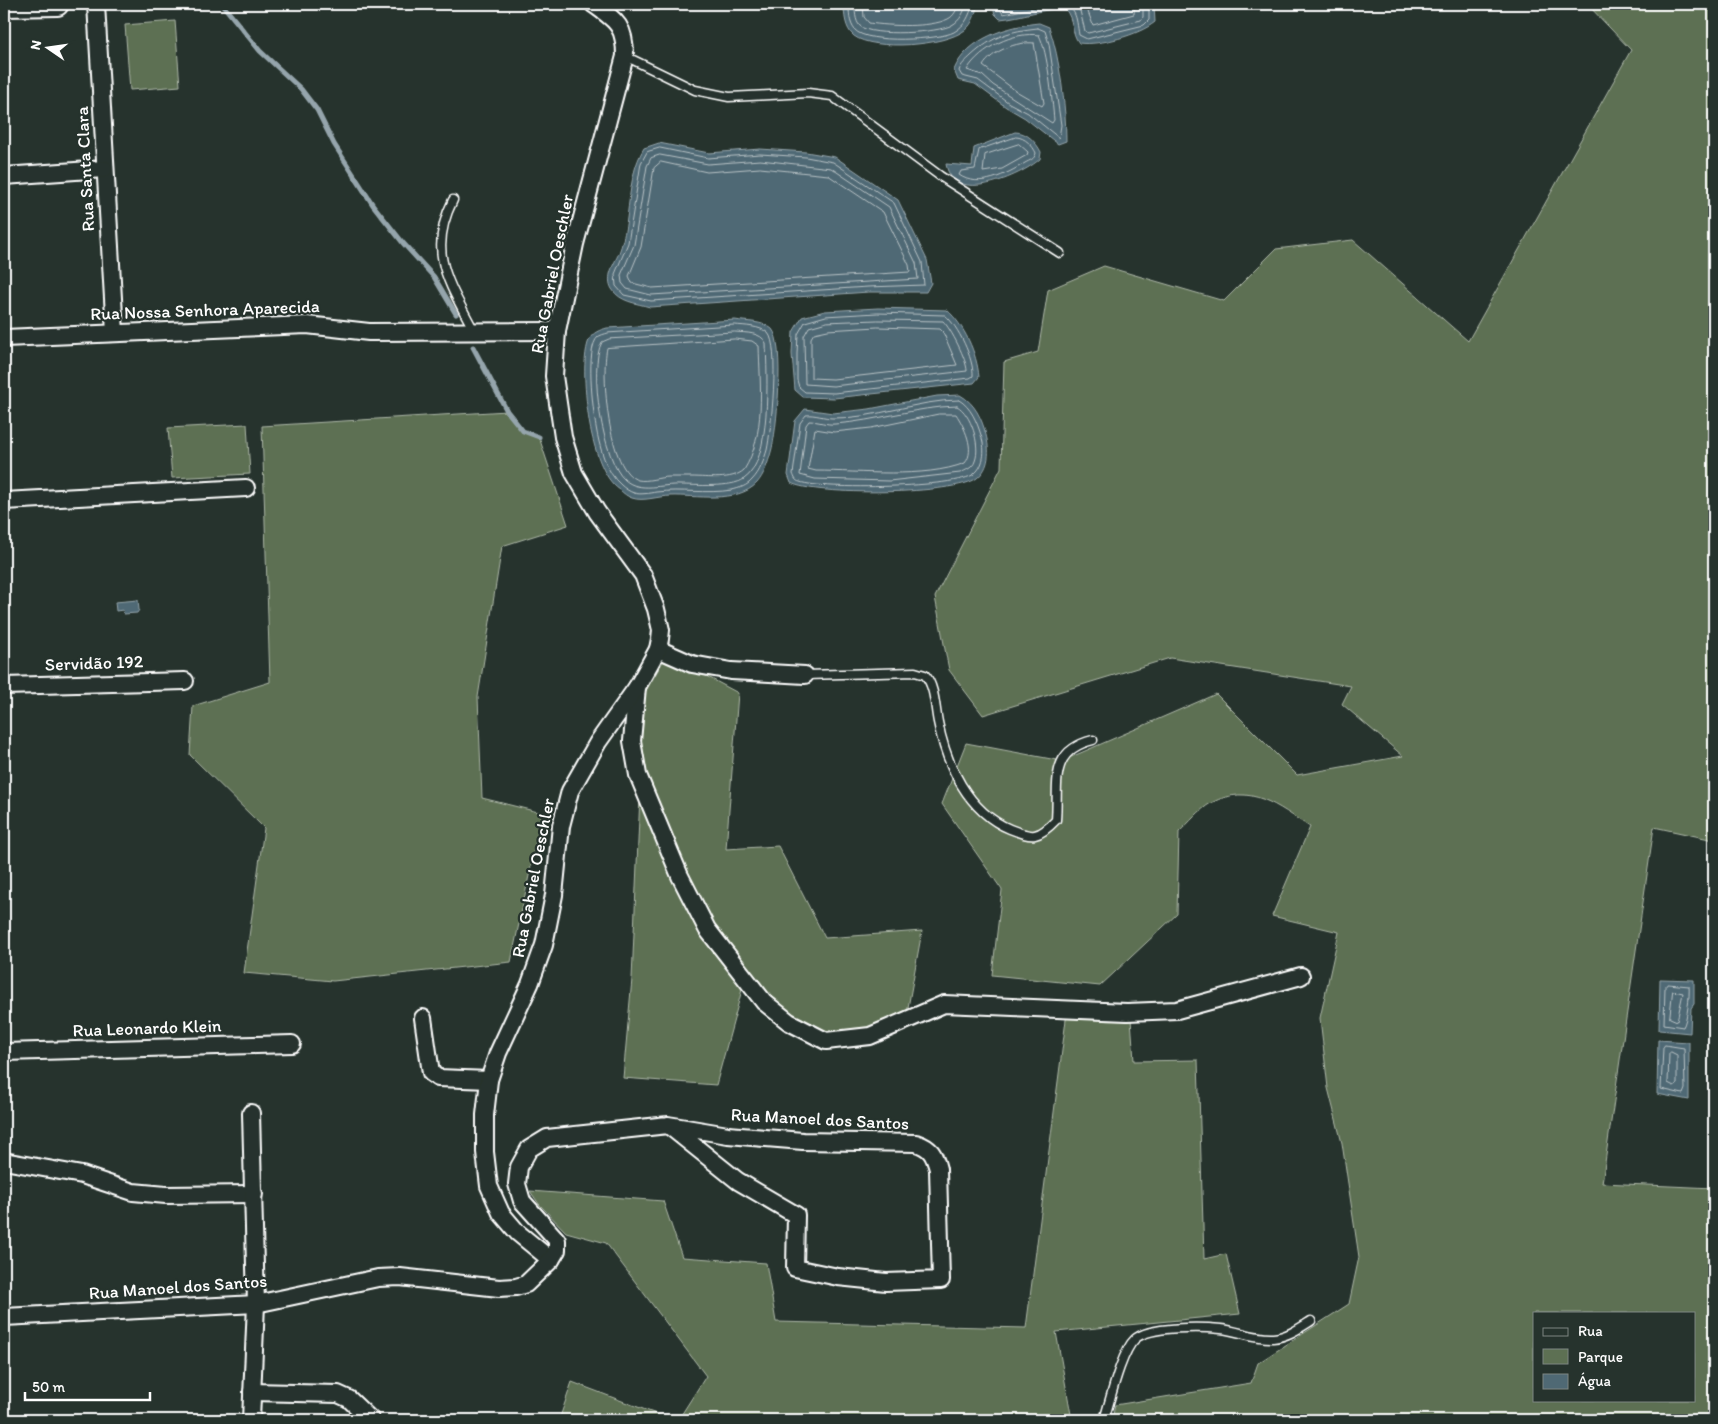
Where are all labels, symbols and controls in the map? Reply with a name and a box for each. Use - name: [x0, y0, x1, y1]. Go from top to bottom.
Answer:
- north arrow: [22, 22, 72, 72]
- text: N: [26, 39, 45, 52]
- street label: Rua Santa Clara: [71, 105, 99, 232]
- street label: Rua Gabriel Oeschler: [526, 192, 578, 356]
- street label: Rua Nossa Senhora Aparecida: [90, 295, 320, 325]
- street label: Servidão 192: [44, 650, 144, 676]
- street label: Rua Gabriel Oeschler: [507, 796, 559, 960]
- street label: Rua Leonardo Klein: [72, 1014, 222, 1042]
- street label: Rua Manoel dos Santos: [730, 1103, 910, 1135]
- street label: Rua Manoel dos Santos: [88, 1270, 268, 1304]
- legend: [1533, 1312, 1696, 1402]
- text: Rua: [1578, 1322, 1603, 1340]
- text: Parque: [1578, 1348, 1623, 1366]
- scale bar: [25, 1369, 150, 1401]
- text: Água: [1578, 1372, 1612, 1390]
- text: 50 m: [32, 1378, 65, 1396]

